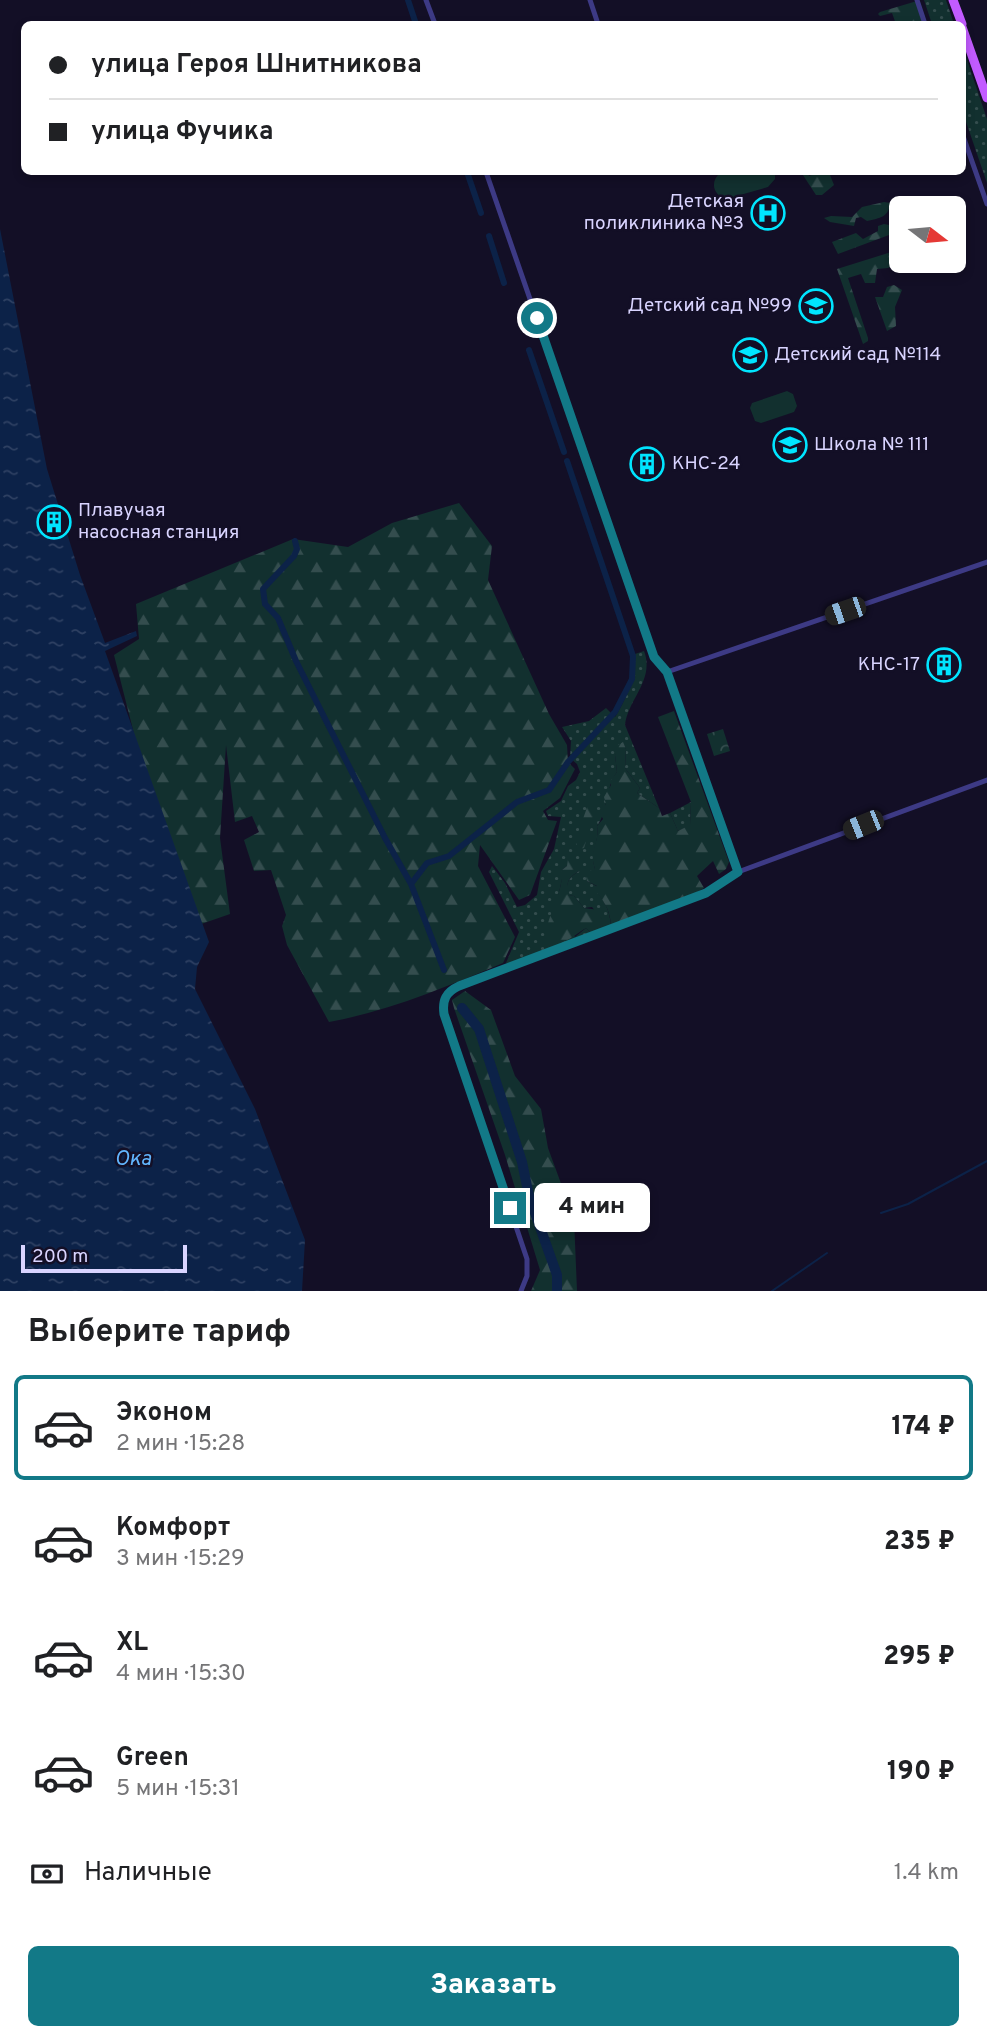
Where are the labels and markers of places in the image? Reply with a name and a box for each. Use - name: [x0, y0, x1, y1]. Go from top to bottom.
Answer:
- place label: Детская поликлиника №3: [584, 190, 744, 236]
- hospital icon: Детская поликлиника №3: [749, 194, 787, 232]
- school or university icon: Детский сад №99: [797, 287, 835, 325]
- place label: Детский сад №99: [628, 294, 792, 318]
- school or university icon: Детский сад №114: [731, 336, 769, 374]
- place label: Детский сад №114: [774, 343, 941, 367]
- school or university icon: Школа № 111: [771, 426, 809, 464]
- place label: Школа № 111: [814, 433, 929, 457]
- building icon: КНС-24: [628, 445, 666, 483]
- place label: КНС-24: [672, 452, 741, 476]
- place label: Плавучая насосная станция: [78, 499, 239, 545]
- building icon: Плавучая насосная станция: [35, 503, 73, 541]
- building icon: КНС-17: [925, 646, 963, 684]
- place label: КНС-17: [858, 653, 920, 677]

